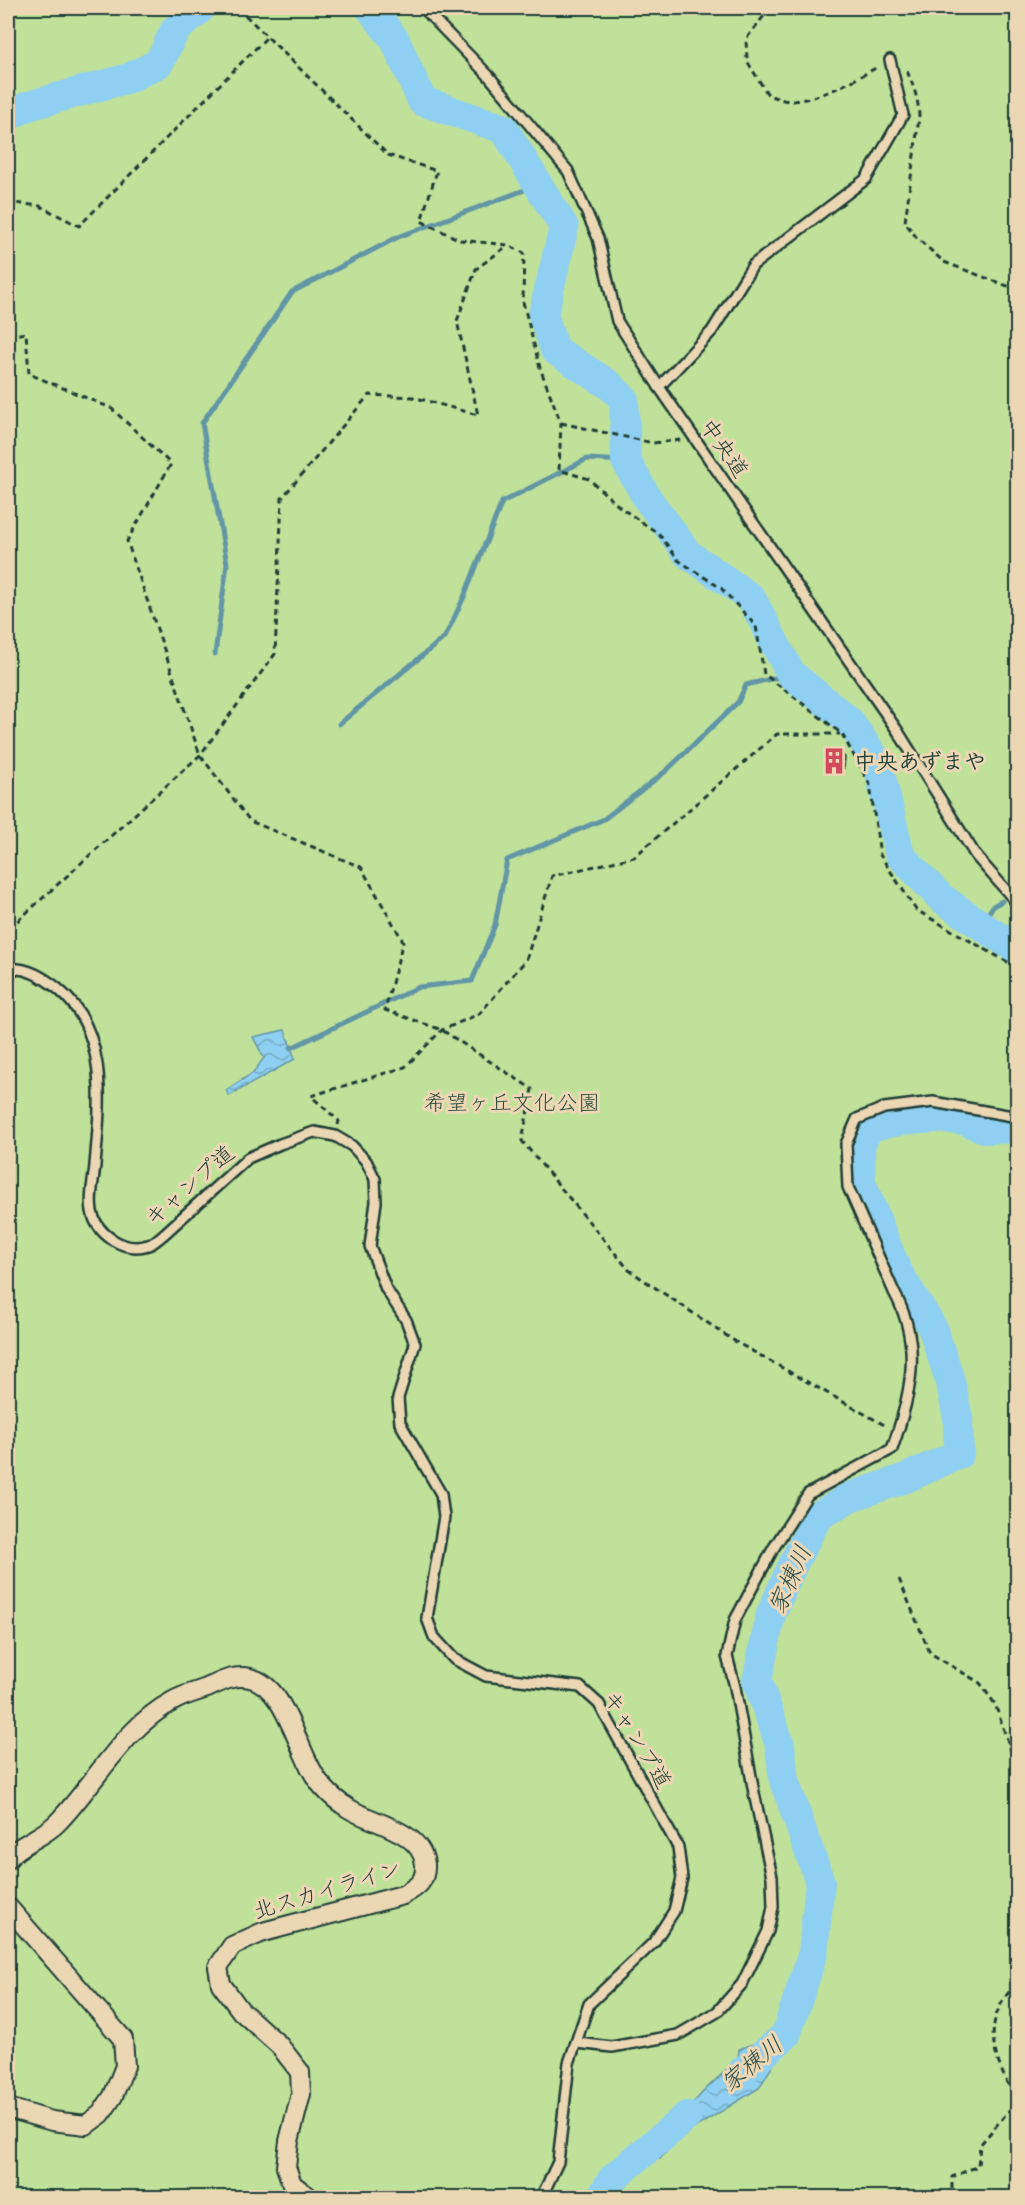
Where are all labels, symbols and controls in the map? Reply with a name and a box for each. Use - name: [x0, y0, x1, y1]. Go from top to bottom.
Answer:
- street label: 中央道: [694, 412, 756, 484]
- building icon: 中央あずまや: [819, 746, 849, 776]
- place label: 中央あずまや: [854, 746, 986, 776]
- park label: 希望ヶ丘文化公園: [424, 1087, 600, 1117]
- street label: キャンプ道: [138, 1138, 240, 1232]
- water label: 家棟川: [760, 1540, 818, 1618]
- street label: キャンプ道: [597, 1684, 679, 1794]
- street label: 北スカイライン: [249, 1852, 405, 1926]
- water label: 家棟川: [713, 2028, 789, 2098]

